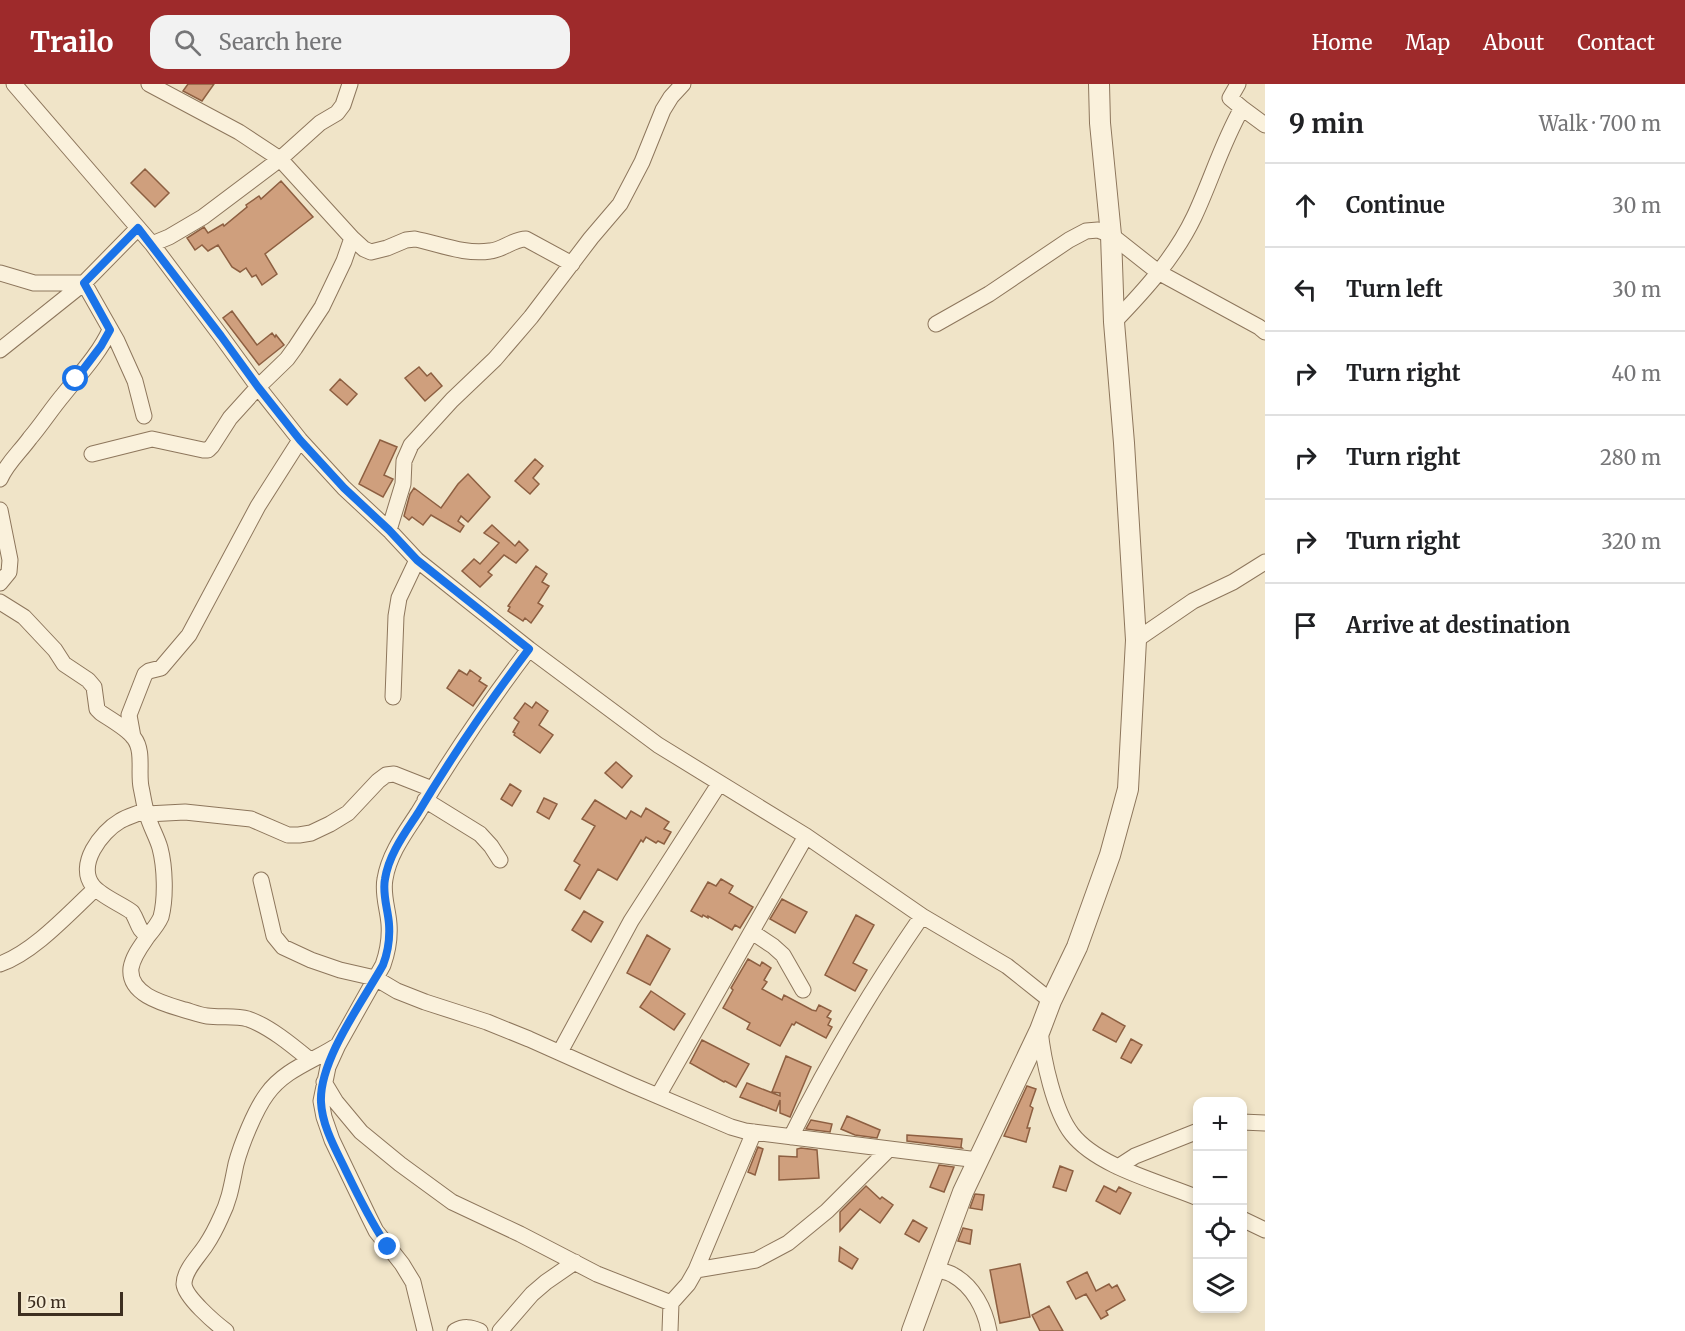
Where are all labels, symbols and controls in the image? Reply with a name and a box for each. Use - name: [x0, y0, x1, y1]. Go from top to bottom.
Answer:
- search box: [150, 15, 570, 69]
- text: Trailo: [30, 24, 114, 60]
- icon: search: [171, 26, 204, 59]
- text: Search here: [219, 28, 342, 56]
- text: Home: [1312, 29, 1372, 56]
- text: Map: [1405, 29, 1450, 56]
- text: About: [1483, 29, 1544, 56]
- text: Contact: [1577, 29, 1655, 56]
- text: 9 min: [1289, 107, 1364, 140]
- text: Walk · 700 m: [1539, 111, 1661, 136]
- icon: ahead: [1289, 189, 1322, 222]
- text: Continue: [1346, 191, 1445, 219]
- text: 30 m: [1612, 193, 1661, 218]
- icon: left: [1289, 273, 1322, 306]
- text: Turn left: [1346, 275, 1443, 303]
- text: 30 m: [1612, 277, 1661, 302]
- icon: right: [1289, 357, 1322, 390]
- text: Turn right: [1346, 359, 1460, 387]
- text: 40 m: [1611, 361, 1661, 386]
- route start: [62, 365, 88, 391]
- icon: right: [1289, 441, 1322, 474]
- text: Turn right: [1346, 443, 1460, 471]
- text: 280 m: [1600, 445, 1661, 470]
- icon: right: [1289, 525, 1322, 558]
- text: Turn right: [1346, 527, 1460, 555]
- text: 320 m: [1601, 529, 1661, 554]
- icon: arrive: [1289, 609, 1322, 642]
- text: Arrive at destination: [1346, 611, 1570, 639]
- map controls: [1193, 1097, 1247, 1313]
- button: +: [1193, 1097, 1247, 1151]
- button: −: [1193, 1151, 1247, 1205]
- button: locate: [1193, 1205, 1247, 1259]
- route end: [374, 1233, 400, 1259]
- button: layers: [1193, 1259, 1247, 1313]
- scale bar: [18, 1289, 123, 1316]
- text: 50 m: [27, 1292, 66, 1312]

